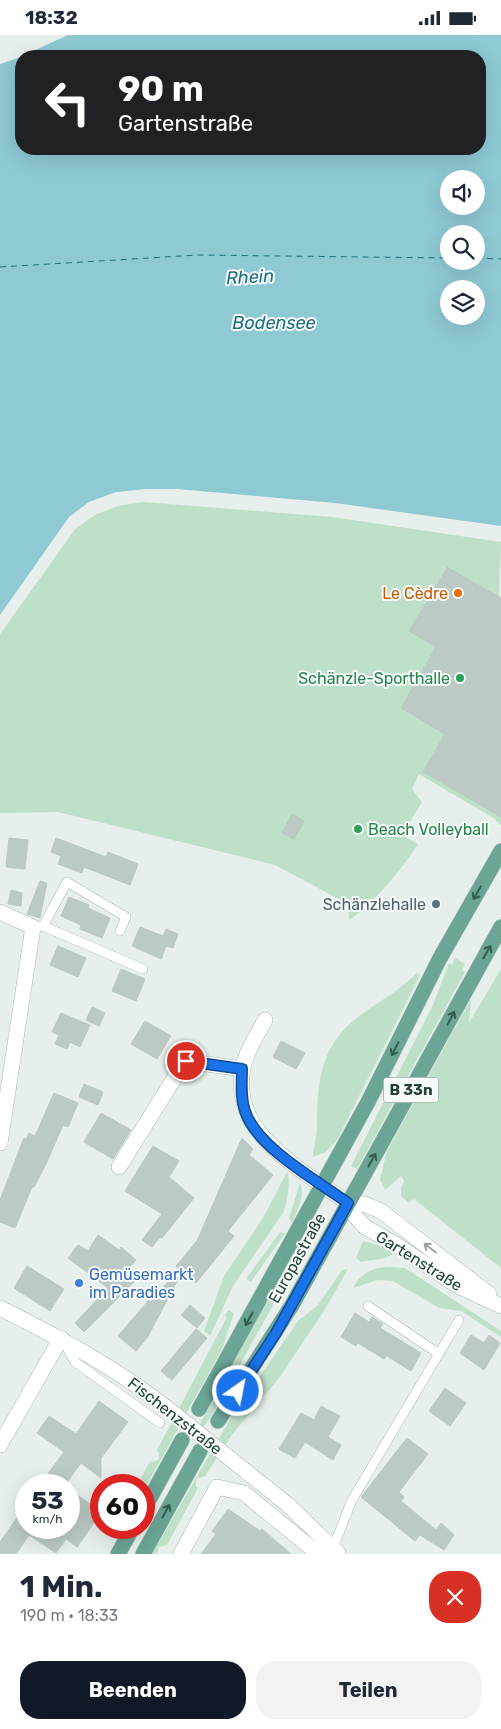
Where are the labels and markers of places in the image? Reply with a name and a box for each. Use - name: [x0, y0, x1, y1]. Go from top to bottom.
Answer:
- place label: Le Cèdre: [382, 584, 448, 603]
- marker: Le Cèdre: [452, 587, 464, 599]
- place label: Schänzle-Sporthalle: [298, 669, 450, 688]
- marker: Schänzle-Sporthalle: [454, 672, 466, 684]
- place label: Beach Volleyball: [368, 820, 489, 839]
- marker: Beach Volleyball: [352, 823, 364, 835]
- place label: Schänzlehalle: [323, 895, 426, 914]
- marker: Schänzlehalle: [430, 898, 442, 910]
- pin: [165, 1040, 207, 1082]
- place label: Gemüsemarkt im Paradies: [89, 1265, 193, 1302]
- marker: Gemüsemarkt im Paradies: [73, 1277, 85, 1289]

